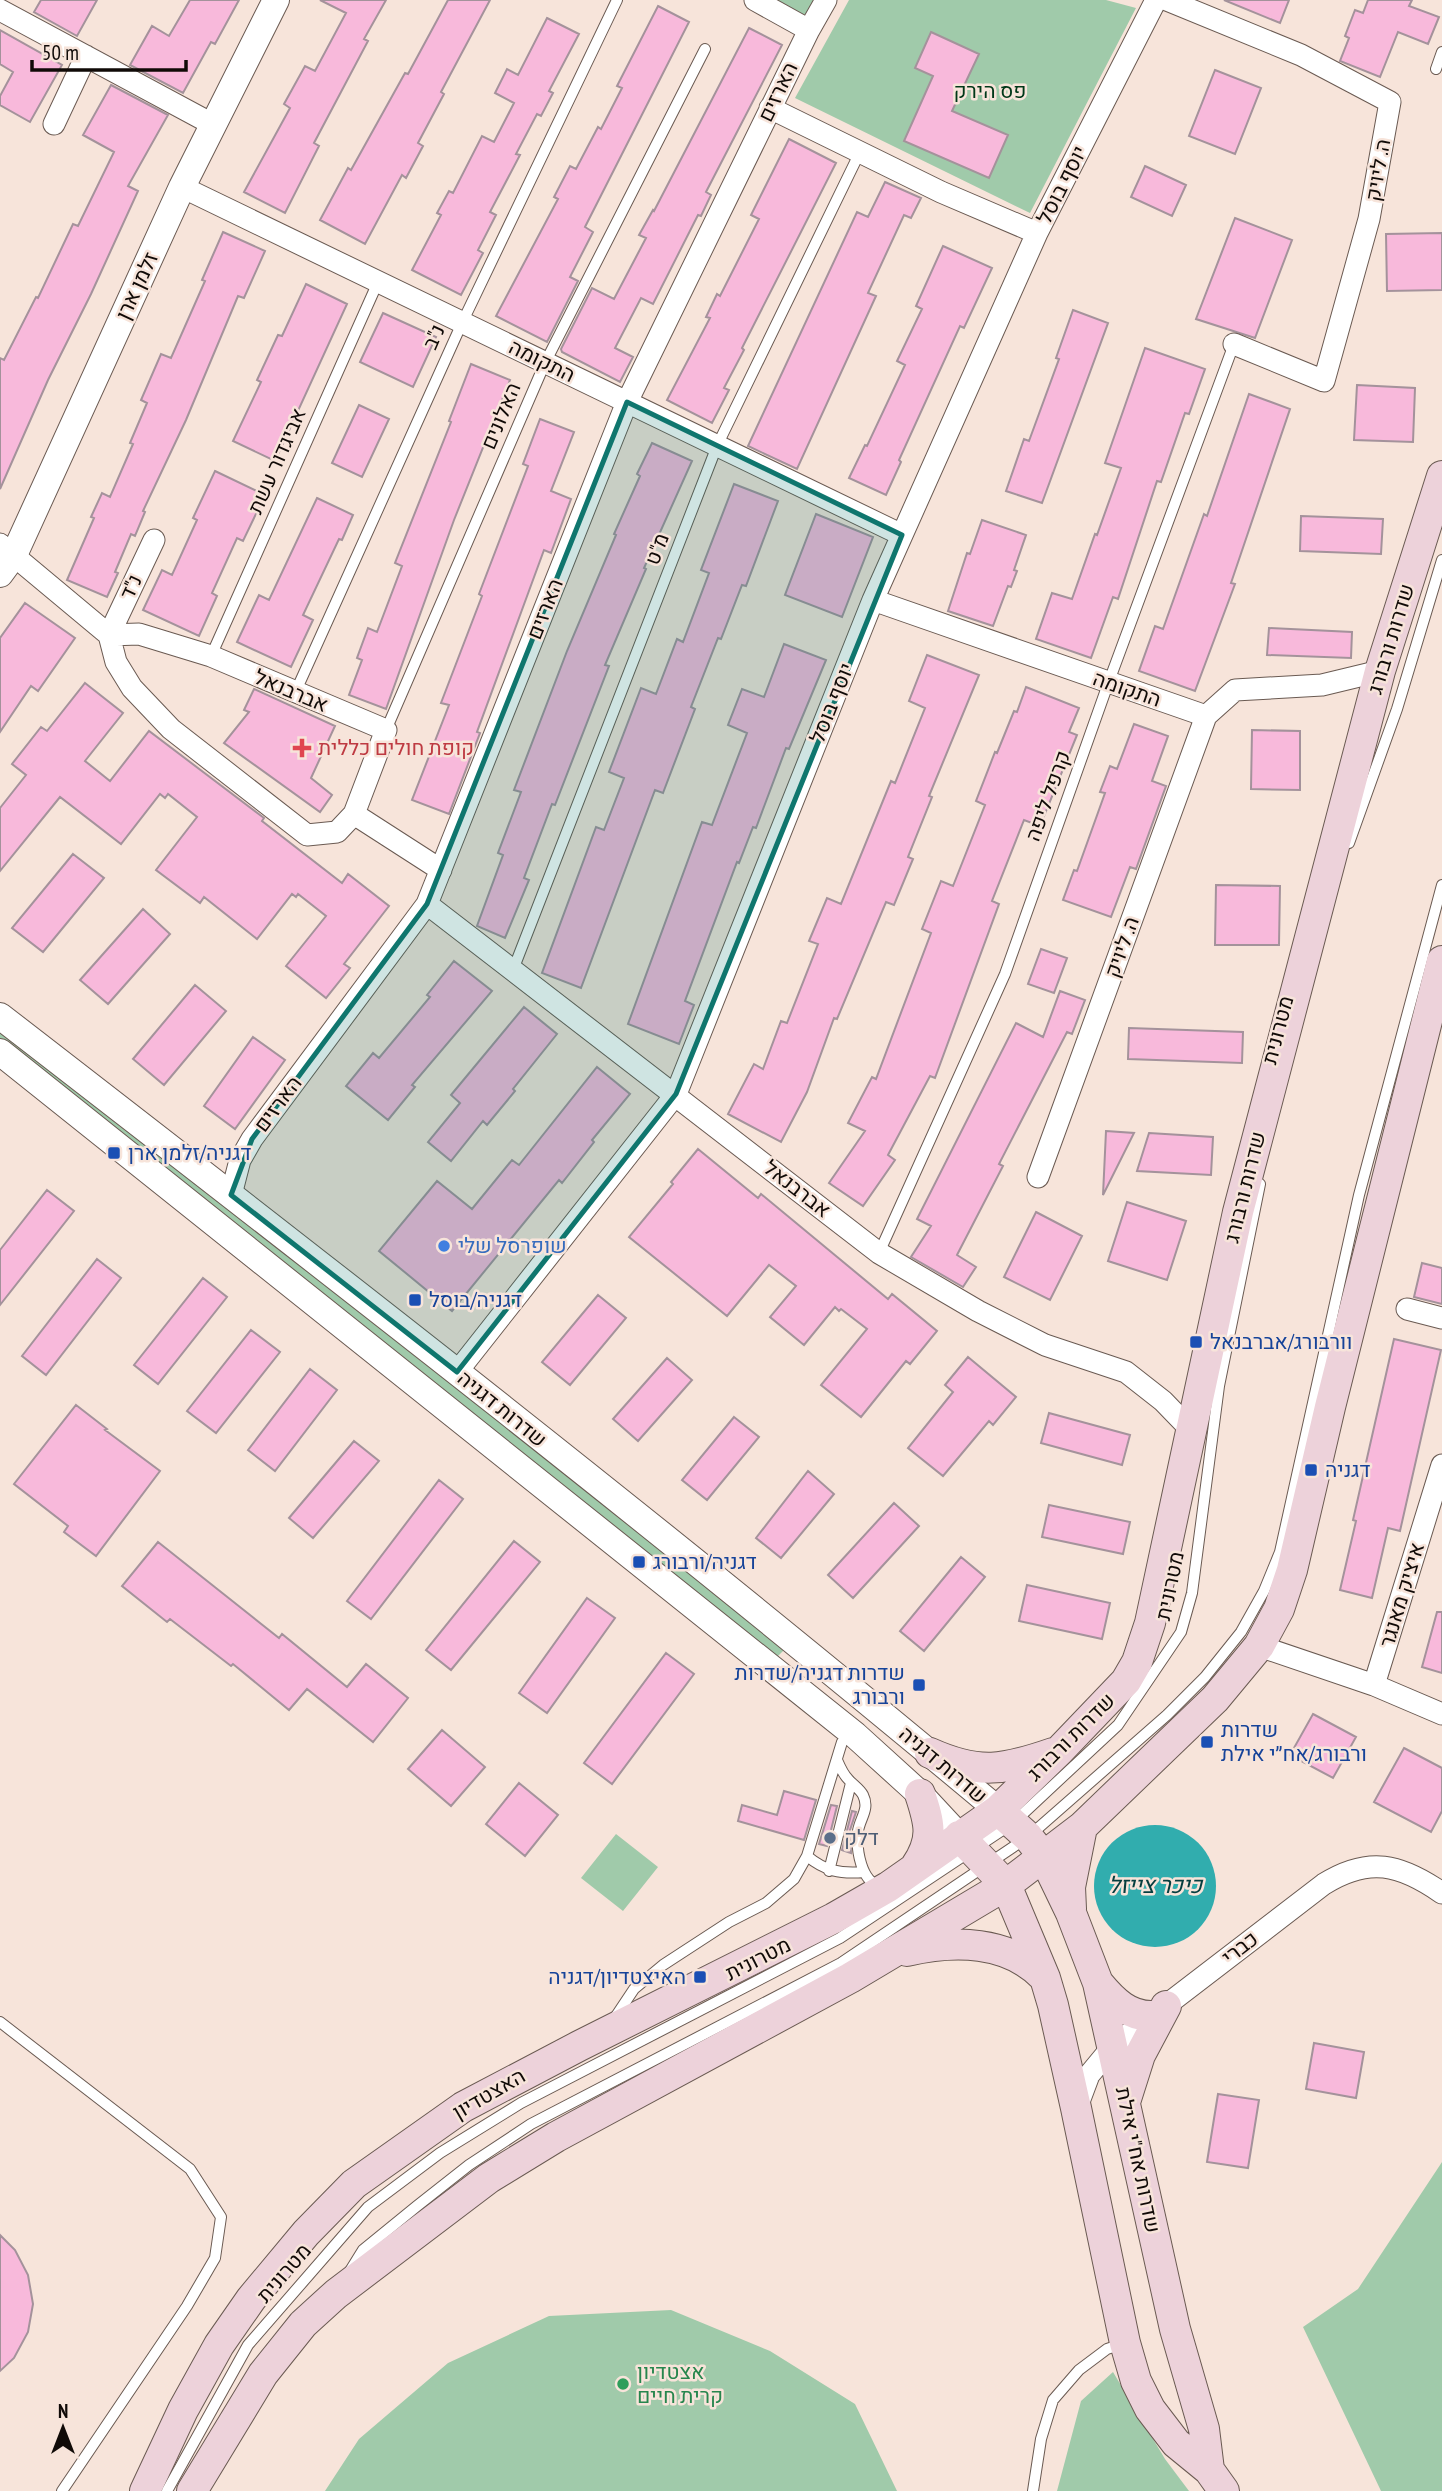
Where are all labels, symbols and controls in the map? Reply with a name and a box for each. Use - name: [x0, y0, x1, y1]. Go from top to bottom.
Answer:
- scale bar: [32, 28, 186, 72]
- text: 50 m: [42, 39, 79, 66]
- street label: הארזים: [752, 57, 804, 126]
- park label: פס הירק: [953, 77, 1027, 104]
- street label: ה. ליויק: [1359, 137, 1396, 203]
- street label: יוסף בוסל: [1030, 141, 1093, 228]
- street label: זלמן ארן: [109, 248, 164, 324]
- street label: נ"ב: [416, 320, 451, 354]
- street label: התקומה: [505, 333, 580, 388]
- street label: האלונים: [474, 378, 527, 453]
- street label: אביגדור עשת: [241, 404, 312, 518]
- street label: מ"ט: [638, 529, 675, 569]
- street label: נ"ד: [113, 570, 148, 604]
- street label: הארזים: [520, 574, 569, 643]
- street label: שדרות ורבורג: [1361, 580, 1420, 697]
- street label: יוסף בוסל: [803, 659, 860, 747]
- street label: אברבנאל: [250, 663, 332, 718]
- street label: התקומה: [1089, 664, 1165, 713]
- place label: קופת חולים כללית: [318, 734, 474, 761]
- marker: קופת חולים כללית: [292, 738, 312, 758]
- street label: קרפל ליפה: [1019, 747, 1076, 845]
- street label: ה. ליויק: [1098, 913, 1145, 981]
- street label: מטרונית: [1255, 993, 1300, 1067]
- street label: הארזים: [248, 1070, 307, 1137]
- street label: שדרות ורבורג: [1218, 1128, 1271, 1245]
- place label: דגניה/זלמן ארן: [128, 1139, 251, 1166]
- marker: דגניה/זלמן ארן: [106, 1145, 122, 1161]
- street label: אברבנאל: [758, 1154, 836, 1223]
- place label: שופרסל שלי: [458, 1232, 567, 1259]
- marker: שופרסל שלי: [436, 1238, 452, 1254]
- place label: דגניה/בוסל: [429, 1286, 522, 1313]
- marker: דגניה/בוסל: [407, 1292, 423, 1308]
- place label: וורבורג/אברבנאל: [1210, 1328, 1352, 1355]
- marker: וורבורג/אברבנאל: [1188, 1334, 1204, 1350]
- street label: שדרות דגניה: [452, 1364, 552, 1453]
- place label: דגניה: [1325, 1456, 1370, 1483]
- marker: דגניה: [1303, 1462, 1319, 1478]
- street label: איציק מאנגר: [1373, 1539, 1430, 1650]
- place label: דגניה/ורבורג: [653, 1548, 757, 1575]
- street label: מטרונית: [1149, 1549, 1190, 1623]
- marker: דגניה/ורבורג: [631, 1554, 647, 1570]
- place label: שדרות דגניה/שדרות ורבורג: [735, 1659, 905, 1710]
- marker: שדרות דגניה/שדרות ורבורג: [911, 1677, 927, 1693]
- street label: שדרות ורבורג: [1021, 1687, 1120, 1786]
- place label: שדרות ורבורג/אח״י אילת: [1221, 1716, 1367, 1767]
- street label: שדרות דגניה: [894, 1720, 993, 1809]
- marker: שדרות ורבורג/אח״י אילת: [1199, 1734, 1215, 1750]
- place label: דלק: [844, 1824, 879, 1851]
- marker: דלק: [822, 1830, 838, 1846]
- water label: כיכר צייזל: [1108, 1870, 1204, 1899]
- street label: כברי: [1216, 1925, 1263, 1970]
- street label: מטרונית: [721, 1931, 795, 1986]
- place label: האיצטדיון/דגניה: [548, 1963, 686, 1990]
- marker: האיצטדיון/דגניה: [692, 1969, 708, 1985]
- street label: האצטדיון: [447, 2062, 530, 2125]
- street label: שדרות אח"י אילת: [1110, 2085, 1167, 2235]
- street label: מטרונית: [251, 2237, 317, 2308]
- place label: אצטדיון קרית חיים: [637, 2358, 723, 2409]
- marker: אצטדיון קרית חיים: [615, 2376, 631, 2392]
- north arrow: [28, 2393, 98, 2463]
- text: N: [58, 2399, 68, 2423]

